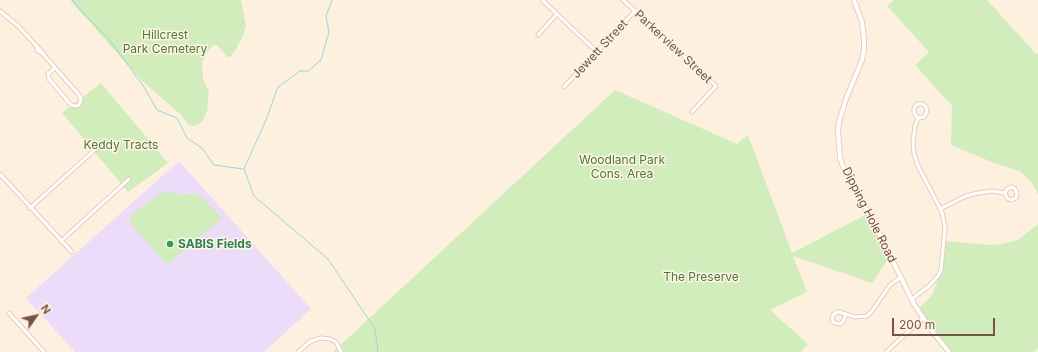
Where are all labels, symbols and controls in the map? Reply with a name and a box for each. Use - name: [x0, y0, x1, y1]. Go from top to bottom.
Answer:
- street label: Parkerview Street: [631, 7, 715, 87]
- street label: Jewett Street: [569, 17, 631, 81]
- park label: Hillcrest Park Cemetery: [123, 28, 207, 56]
- park label: Keddy Tracts: [84, 138, 158, 152]
- park label: Woodland Park Cons. Area: [579, 153, 665, 181]
- street label: Dipping Hole Road: [839, 165, 899, 265]
- place label: SABIS Fields: [178, 237, 252, 251]
- marker: SABIS Fields: [165, 239, 175, 249]
- park label: The Preserve: [663, 270, 739, 284]
- north arrow: [16, 296, 56, 336]
- text: N: [38, 302, 54, 317]
- scale bar: [894, 310, 997, 336]
- text: 200 m: [899, 317, 935, 332]

